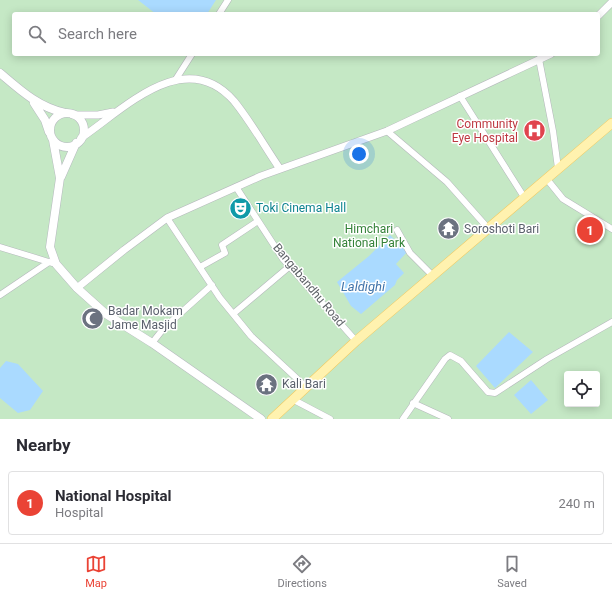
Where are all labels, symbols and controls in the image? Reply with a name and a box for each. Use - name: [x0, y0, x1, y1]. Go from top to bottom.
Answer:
- search box: [12, 12, 600, 56]
- icon: search: [26, 23, 48, 45]
- text: Search here: [58, 25, 137, 43]
- place label: Community Eye Hospital: [452, 117, 518, 145]
- hospital icon: Community Eye Hospital: [521, 118, 547, 144]
- your location: [349, 144, 369, 164]
- theatre icon: Toki Cinema Hall: [228, 195, 254, 221]
- place label: Toki Cinema Hall: [256, 201, 346, 215]
- pin: 1: [577, 215, 603, 245]
- temple icon: Soroshoti Bari: [435, 216, 461, 242]
- park label: Himchari National Park: [333, 222, 406, 250]
- place label: Soroshoti Bari: [464, 222, 539, 236]
- street label: Bangabandhu Road: [270, 241, 348, 329]
- water label: Laldighi: [341, 279, 386, 294]
- place label: Badar Mokam Jame Masjid: [108, 304, 183, 332]
- mosque icon: Badar Mokam Jame Masjid: [79, 305, 105, 331]
- temple icon: Kali Bari: [253, 371, 279, 397]
- map controls: [564, 371, 600, 407]
- button: locate: [564, 371, 600, 407]
- place label: Kali Bari: [282, 377, 326, 391]
- text: Nearby: [16, 435, 71, 455]
- text: National Hospital: [55, 487, 172, 505]
- text: 1: [26, 496, 34, 511]
- text: 240 m: [558, 496, 595, 511]
- text: Hospital: [55, 505, 103, 520]
- tab: Map: [85, 553, 107, 590]
- tab: Directions: [277, 553, 327, 590]
- tab: Saved: [497, 553, 527, 590]

